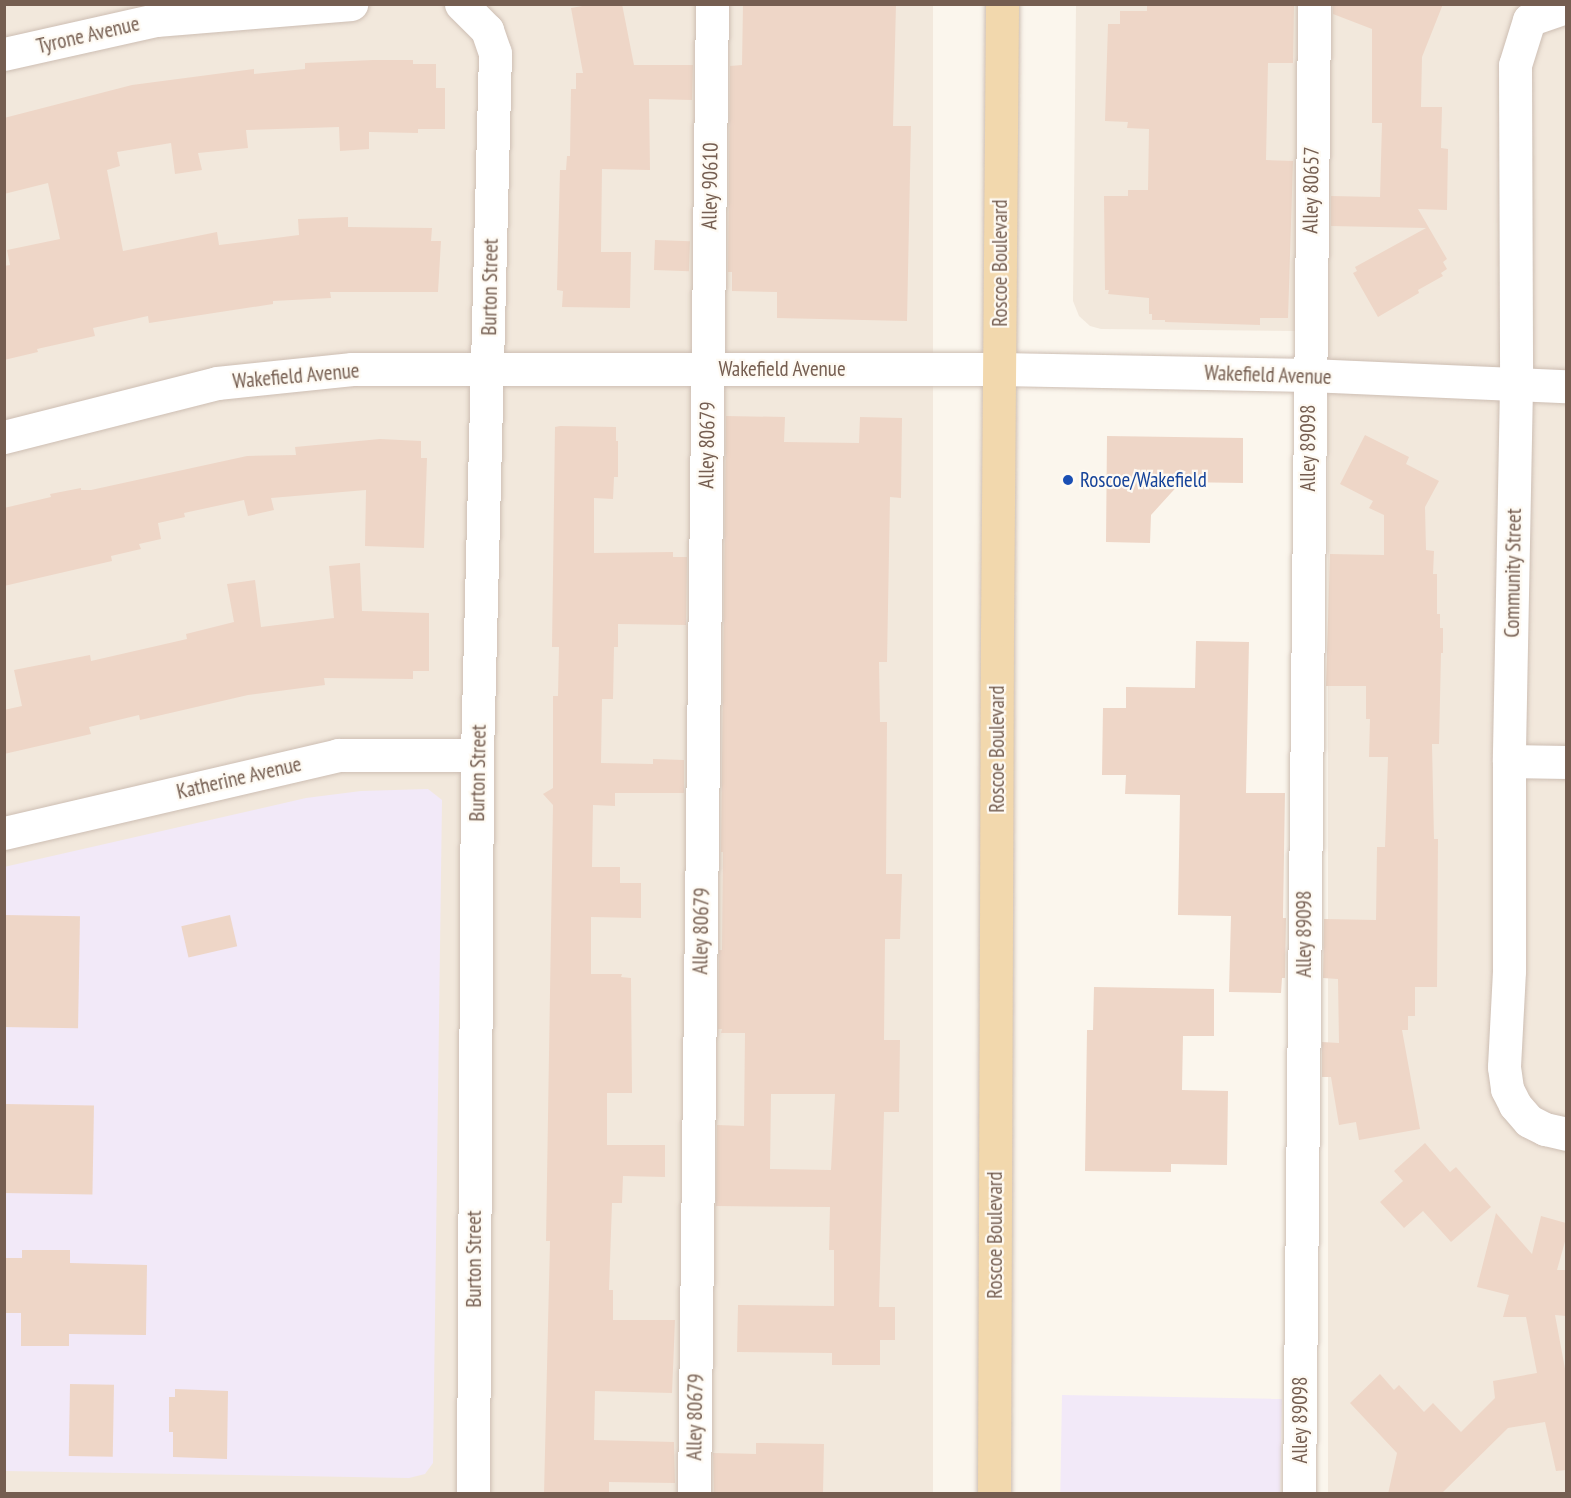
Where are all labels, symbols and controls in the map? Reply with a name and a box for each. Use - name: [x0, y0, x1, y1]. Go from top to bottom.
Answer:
- street label: Tyrone Avenue: [34, 11, 142, 59]
- street label: Alley 90610: [697, 142, 723, 230]
- street label: Alley 80657: [1298, 146, 1324, 234]
- street label: Roscoe Boulevard: [987, 199, 1013, 327]
- street label: Burton Street: [477, 238, 503, 336]
- street label: Wakefield Avenue: [718, 356, 846, 382]
- street label: Wakefield Avenue: [231, 358, 361, 394]
- street label: Wakefield Avenue: [1204, 360, 1332, 390]
- street label: Alley 80679: [694, 401, 720, 489]
- street label: Alley 89098: [1295, 404, 1321, 492]
- place label: Roscoe/Wakefield: [1080, 467, 1207, 493]
- marker: Roscoe/Wakefield: [1061, 473, 1075, 487]
- street label: Community Street: [1499, 508, 1527, 638]
- street label: Roscoe Boulevard: [984, 685, 1010, 813]
- street label: Burton Street: [465, 724, 491, 822]
- street label: Katherine Avenue: [174, 751, 304, 805]
- street label: Alley 80679: [688, 887, 714, 975]
- street label: Alley 89098: [1291, 890, 1317, 978]
- street label: Roscoe Boulevard: [982, 1171, 1008, 1299]
- street label: Burton Street: [461, 1210, 487, 1308]
- street label: Alley 80679: [682, 1373, 708, 1461]
- street label: Alley 89098: [1287, 1376, 1313, 1464]

